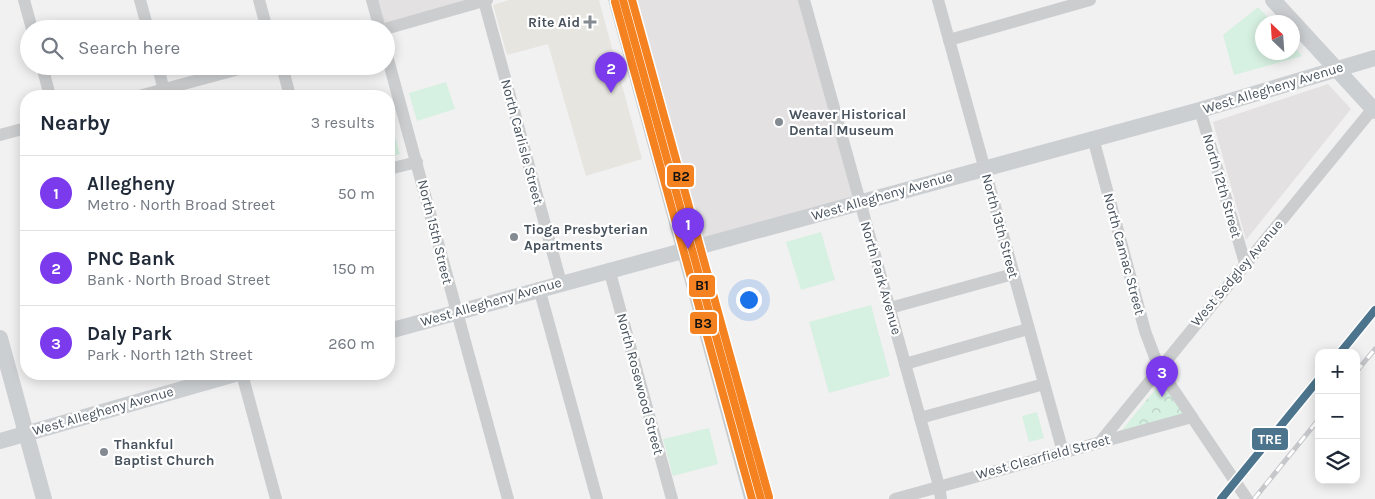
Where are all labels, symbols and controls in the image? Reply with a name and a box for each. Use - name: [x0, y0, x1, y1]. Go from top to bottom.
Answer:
- place label: Rite Aid: [528, 14, 580, 31]
- north arrow: [1255, 15, 1300, 60]
- marker: Rite Aid: [584, 16, 596, 28]
- search box: [20, 20, 395, 75]
- icon: search: [38, 34, 66, 62]
- text: Search here: [78, 37, 180, 59]
- pin: 2: [595, 52, 627, 93]
- street label: West Allegheny Avenue: [1201, 59, 1345, 117]
- street label: North Carlisle Street: [497, 77, 547, 207]
- place label: Weaver Historical Dental Museum: [789, 106, 906, 139]
- text: Nearby: [40, 111, 110, 135]
- text: 3 results: [311, 113, 375, 132]
- marker: Weaver Historical Dental Museum: [773, 116, 785, 128]
- street label: North 12th Street: [1199, 132, 1245, 240]
- line badge: B2: [666, 164, 695, 188]
- text: B2: [672, 168, 690, 185]
- street label: West Allegheny Avenue: [809, 168, 955, 224]
- street label: North 13th Street: [978, 172, 1022, 280]
- text: Allegheny: [87, 173, 175, 195]
- street label: North 15th Street: [414, 178, 456, 286]
- text: 1: [53, 184, 59, 203]
- text: 50 m: [338, 184, 375, 203]
- street label: North Camac Street: [1100, 191, 1148, 317]
- text: Metro · North Broad Street: [87, 195, 275, 214]
- pin: 1: [672, 208, 704, 249]
- street label: West Sedgley Avenue: [1187, 216, 1287, 330]
- street label: North Park Avenue: [857, 219, 905, 337]
- place label: Tioga Presbyterian Apartments: [524, 221, 648, 254]
- marker: Tioga Presbyterian Apartments: [508, 231, 520, 243]
- text: PNC Bank: [87, 248, 175, 270]
- text: 2: [51, 259, 61, 278]
- text: 150 m: [332, 259, 375, 278]
- text: Bank · North Broad Street: [87, 270, 270, 289]
- street label: West Allegheny Avenue: [418, 274, 564, 330]
- line badge: B1: [688, 274, 716, 298]
- text: B1: [695, 277, 709, 294]
- your location: [736, 287, 762, 313]
- street label: North Rosewood Street: [613, 311, 667, 457]
- line badge: B3: [689, 311, 718, 335]
- text: B3: [694, 315, 712, 332]
- text: Daly Park: [87, 323, 172, 345]
- text: 3: [51, 334, 61, 353]
- text: 260 m: [328, 334, 375, 353]
- text: Park · North 12th Street: [87, 345, 253, 364]
- map controls: [1315, 349, 1360, 484]
- button: +: [1315, 349, 1360, 394]
- pin: 3: [1146, 356, 1178, 397]
- street label: West Allegheny Avenue: [30, 383, 176, 439]
- button: −: [1315, 394, 1360, 439]
- line badge: TRE: [1251, 427, 1289, 451]
- street label: West Clearfield Street: [974, 431, 1112, 483]
- text: TRE: [1258, 431, 1282, 448]
- place label: Thankful Baptist Church: [114, 436, 214, 469]
- button: layers: [1315, 439, 1360, 484]
- marker: Thankful Baptist Church: [98, 446, 110, 458]

